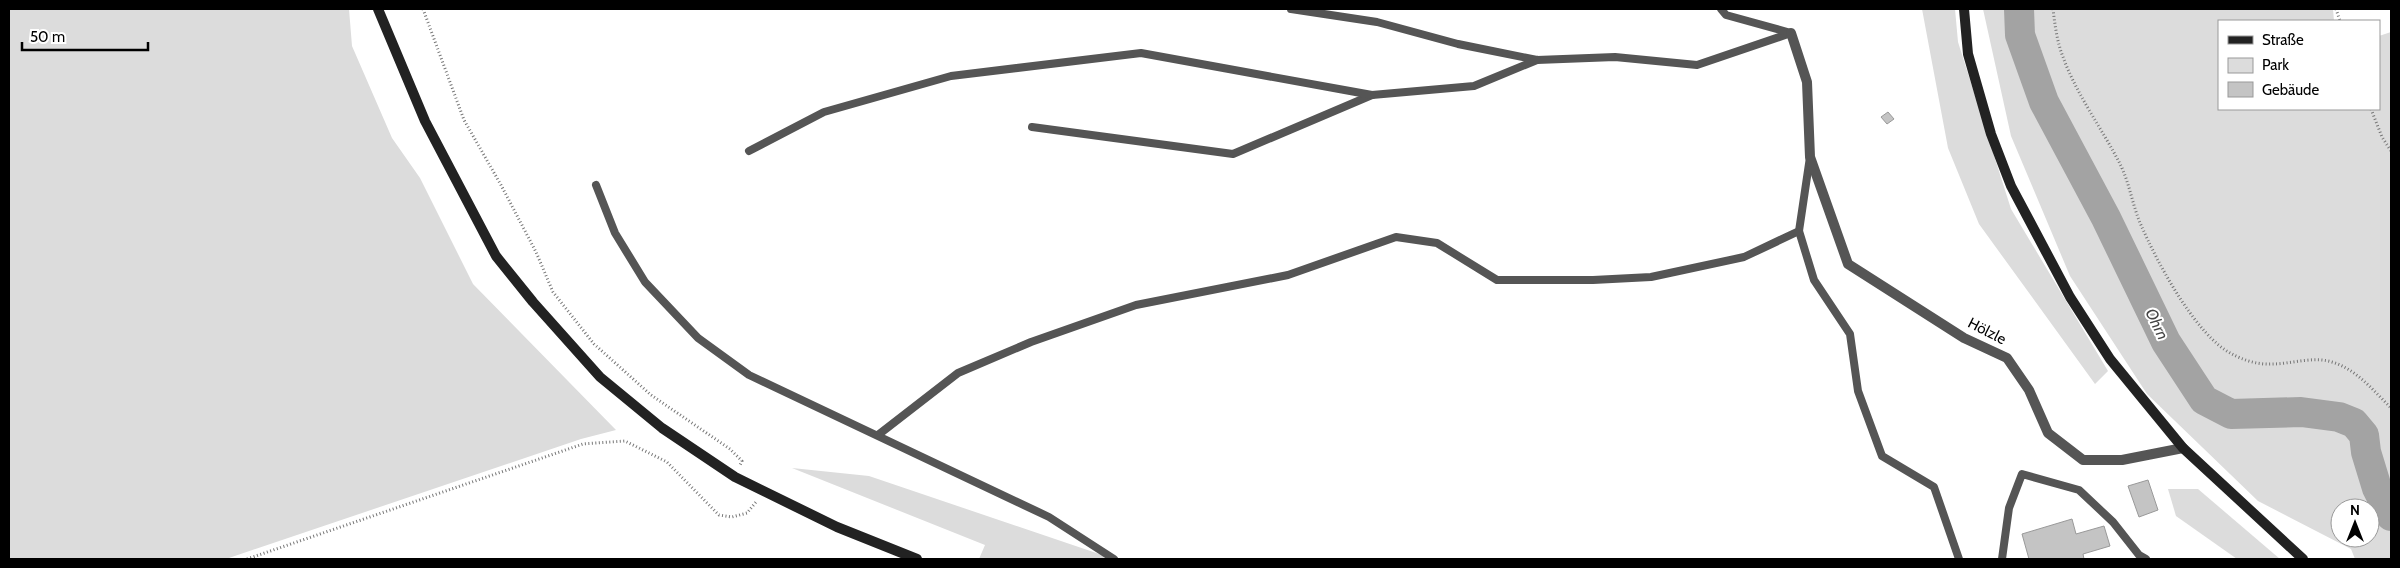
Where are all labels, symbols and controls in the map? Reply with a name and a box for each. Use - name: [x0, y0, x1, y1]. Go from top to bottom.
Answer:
- scale bar: [22, 20, 149, 52]
- legend: [2218, 20, 2380, 110]
- text: 50 m: [30, 28, 65, 46]
- text: Straße: [2262, 31, 2304, 49]
- text: Park: [2262, 56, 2289, 74]
- text: Gebäude: [2262, 81, 2319, 99]
- water label: Ohrn: [2141, 305, 2173, 343]
- street label: Hölzle: [1965, 314, 2009, 348]
- north arrow: [2330, 498, 2380, 548]
- text: N: [2350, 501, 2360, 519]

